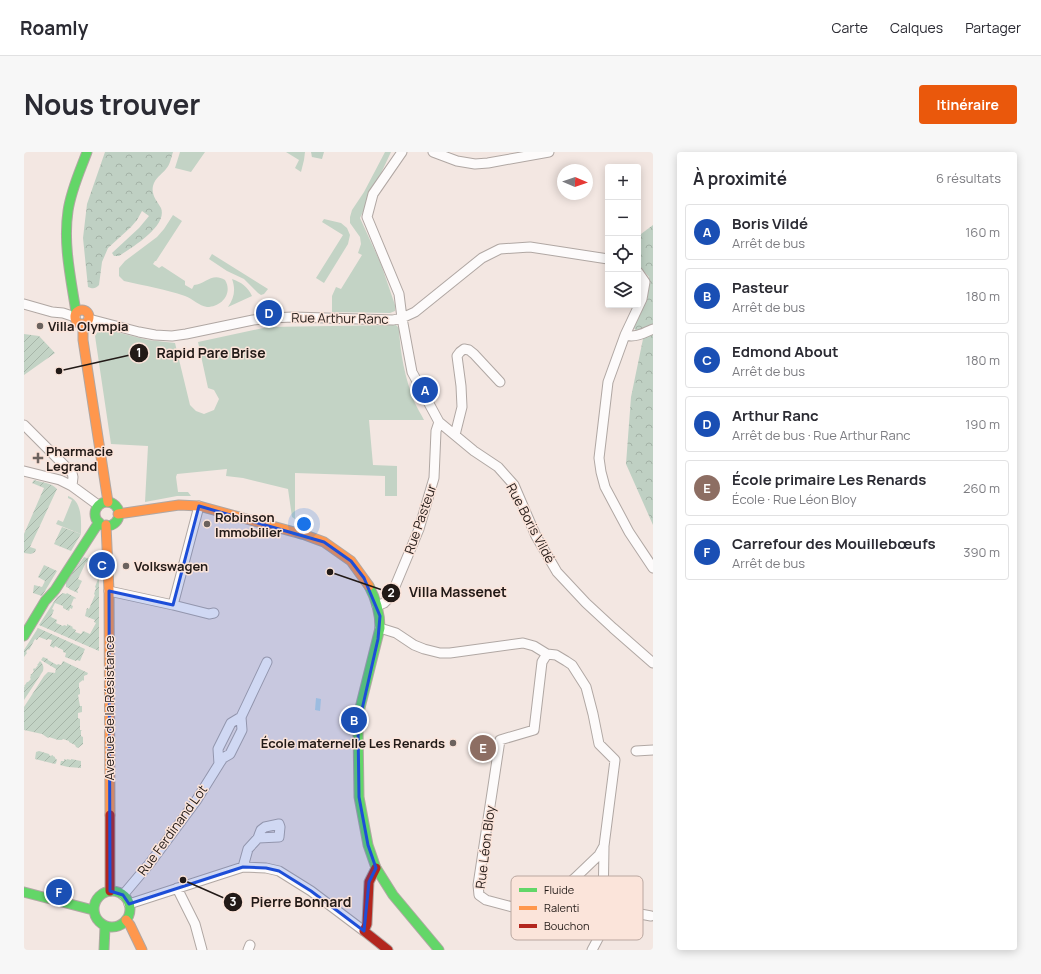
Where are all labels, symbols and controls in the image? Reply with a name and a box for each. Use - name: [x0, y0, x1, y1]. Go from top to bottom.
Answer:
- text: Roamly: [20, 15, 88, 41]
- text: Carte: [832, 18, 868, 37]
- text: Calques: [890, 18, 943, 37]
- text: Partager: [965, 18, 1021, 37]
- text: Nous trouver: [24, 85, 200, 123]
- button: Itinéraire: [919, 85, 1017, 124]
- north arrow: [557, 164, 593, 200]
- map controls: [605, 164, 641, 308]
- button: +: [605, 164, 641, 200]
- text: À proximité: [693, 167, 787, 190]
- text: 6 résultats: [936, 169, 1001, 187]
- button: −: [605, 200, 641, 236]
- text: Boris Vildé: [732, 213, 808, 234]
- text: A: [703, 223, 711, 241]
- text: 160 m: [965, 223, 1000, 241]
- text: Arrêt de bus: [732, 234, 805, 252]
- button: locate: [605, 236, 641, 272]
- button: layers: [605, 272, 641, 308]
- text: Pasteur: [732, 277, 789, 298]
- text: B: [703, 287, 711, 305]
- text: 180 m: [966, 287, 1000, 305]
- pin: D: [256, 298, 282, 328]
- text: Arrêt de bus: [732, 298, 805, 316]
- street label: Rue Arthur Ranc: [291, 308, 389, 328]
- place label: Villa Olympia: [48, 317, 129, 335]
- marker: Villa Olympia: [35, 321, 45, 331]
- callout: Rapid Pare Brise: [129, 340, 274, 366]
- text: Edmond About: [732, 341, 839, 362]
- text: Rapid Pare Brise: [156, 343, 266, 362]
- text: 1: [136, 344, 142, 361]
- text: C: [702, 351, 712, 369]
- text: 180 m: [966, 351, 1000, 369]
- text: Arrêt de bus: [732, 362, 805, 380]
- pin: A: [412, 375, 438, 405]
- text: Arthur Ranc: [732, 405, 819, 426]
- text: D: [702, 415, 712, 433]
- text: 190 m: [965, 415, 1000, 433]
- text: Arrêt de bus · Rue Arthur Ranc: [732, 426, 911, 444]
- place label: Pharmacie Legrand: [46, 442, 113, 475]
- marker: Pharmacie Legrand: [33, 453, 43, 463]
- text: École primaire Les Renards: [732, 469, 926, 490]
- text: E: [703, 479, 711, 497]
- text: 260 m: [963, 479, 1000, 497]
- street label: Rue Boris Vildé: [502, 480, 560, 566]
- street label: Rue Pasteur: [400, 481, 440, 556]
- text: École · Rue Léon Bloy: [732, 490, 857, 508]
- place label: Robinson Immobilier: [215, 508, 282, 541]
- your location: [294, 514, 314, 534]
- marker: Robinson Immobilier: [202, 519, 212, 529]
- text: Carrefour des Mouillebœufs: [732, 533, 936, 554]
- text: F: [704, 543, 710, 561]
- text: 390 m: [963, 543, 1000, 561]
- pin: C: [89, 550, 115, 580]
- text: Arrêt de bus: [732, 554, 805, 572]
- place label: Volkswagen: [134, 557, 208, 575]
- marker: Volkswagen: [121, 561, 131, 571]
- callout: Villa Massenet: [381, 580, 515, 606]
- text: Villa Massenet: [409, 582, 507, 601]
- text: 2: [387, 584, 395, 601]
- street label: Avenue de la Résistance: [100, 635, 118, 781]
- pin: B: [341, 705, 367, 735]
- pin: E: [470, 733, 496, 763]
- place label: École maternelle Les Renards: [261, 734, 445, 752]
- marker: École maternelle Les Renards: [448, 738, 458, 748]
- street label: Rue Ferdinand Lot: [133, 781, 211, 879]
- street label: Rue Léon Bloy: [471, 804, 499, 890]
- legend: [511, 876, 643, 940]
- pin: F: [46, 877, 72, 907]
- text: Fluide: [544, 882, 575, 897]
- callout: Pierre Bonnard: [223, 889, 360, 915]
- text: Pierre Bonnard: [251, 892, 351, 911]
- text: 3: [230, 893, 237, 910]
- text: Ralenti: [544, 900, 579, 915]
- text: Bouchon: [544, 918, 589, 933]

